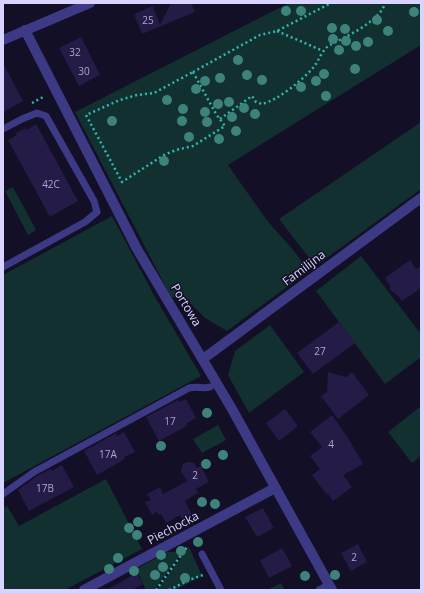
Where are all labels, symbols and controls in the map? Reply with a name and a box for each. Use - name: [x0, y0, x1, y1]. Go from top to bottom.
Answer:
- house number: 25: [142, 13, 154, 27]
- house number: 32: [69, 45, 81, 59]
- house number: 30: [78, 64, 90, 78]
- house number: 42C: [42, 177, 60, 191]
- street label: Familijna: [279, 246, 329, 289]
- street label: Portowa: [167, 280, 206, 329]
- house number: 27: [314, 344, 326, 358]
- house number: 17: [164, 414, 176, 428]
- house number: 4: [328, 437, 334, 451]
- house number: 17A: [99, 447, 118, 461]
- house number: 2: [192, 468, 198, 482]
- house number: 17B: [36, 481, 54, 495]
- street label: Piechocka: [144, 507, 201, 548]
- house number: 2: [351, 550, 357, 564]

